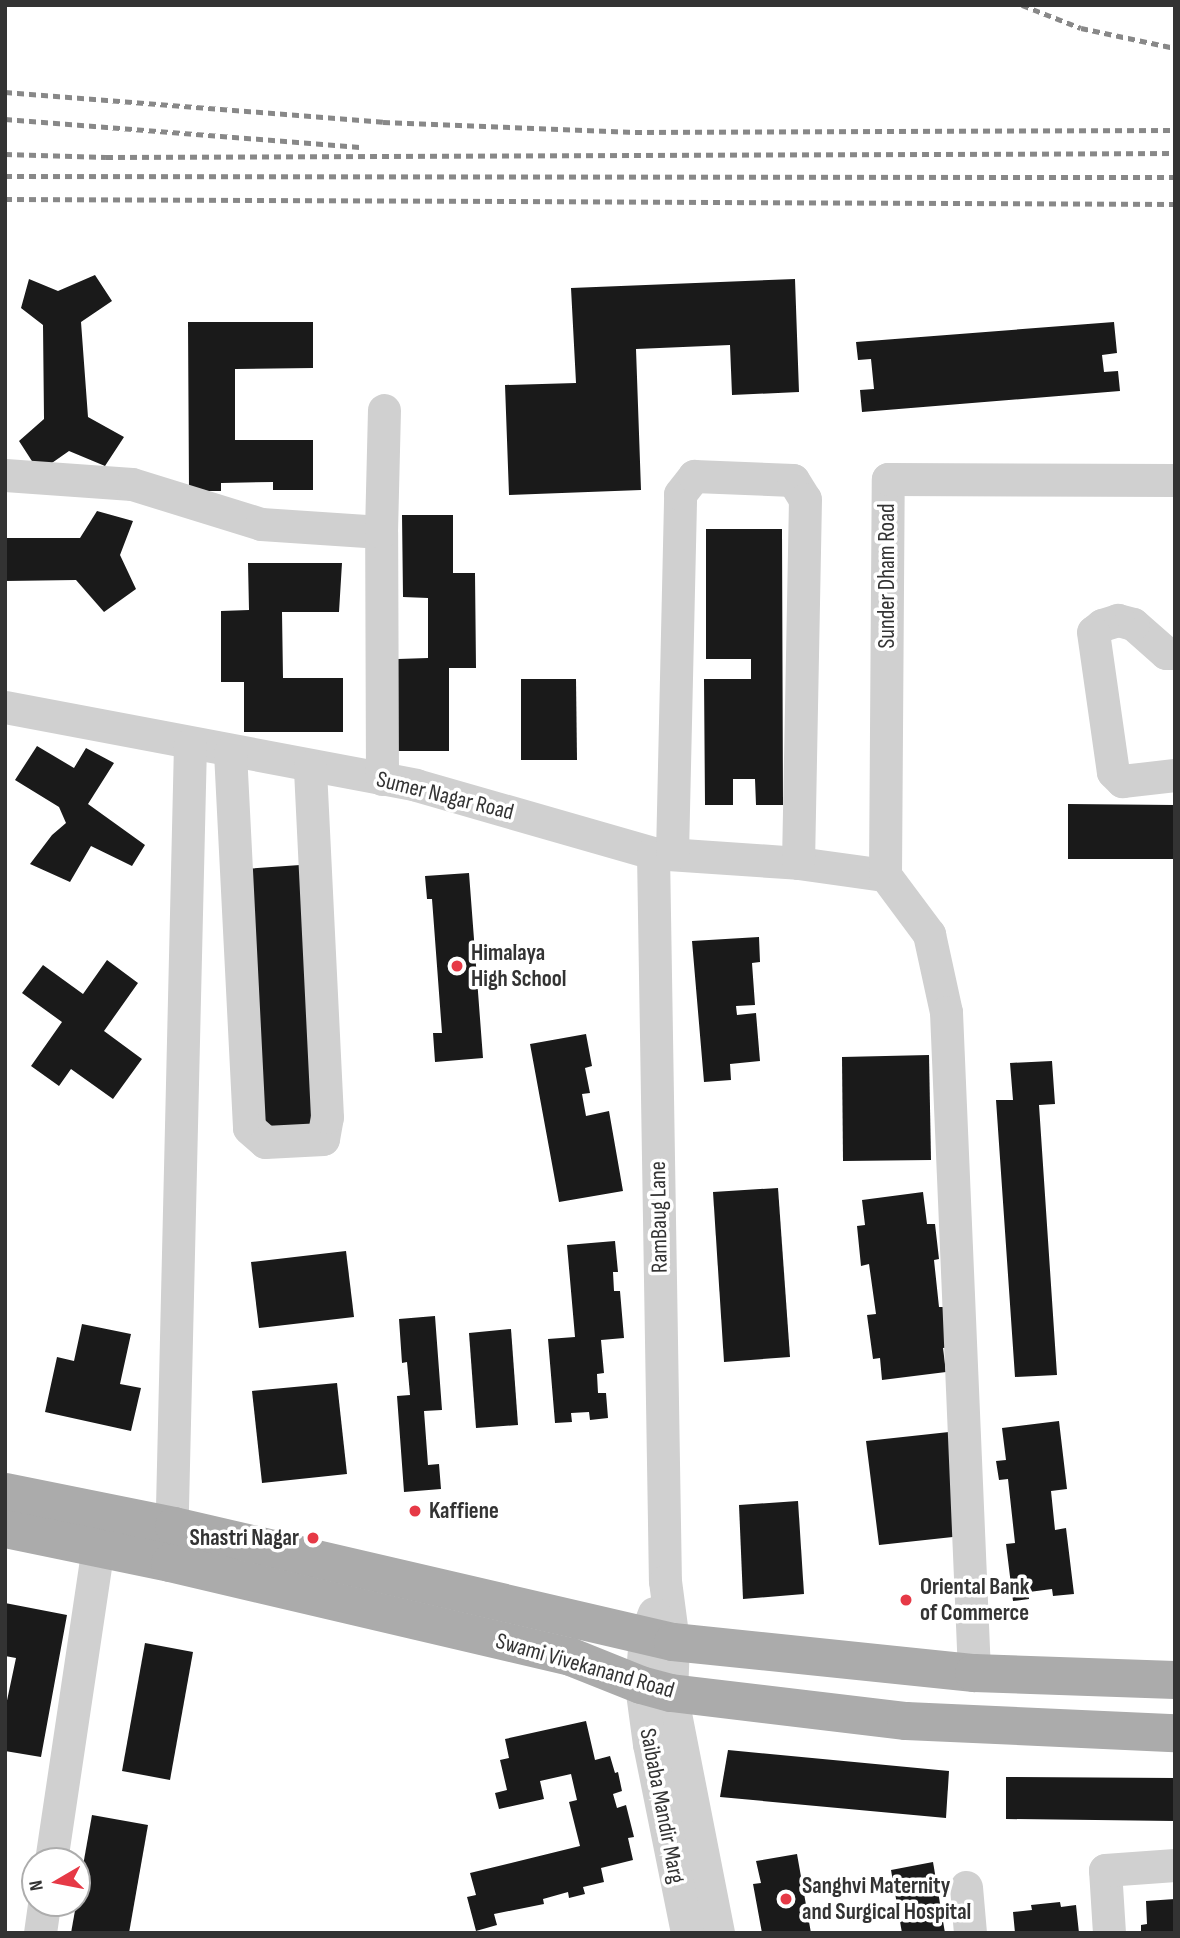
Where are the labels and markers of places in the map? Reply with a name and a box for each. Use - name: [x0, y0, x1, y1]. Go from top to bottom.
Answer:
- place label: Himalaya High School: [471, 939, 566, 993]
- marker: Himalaya High School: [449, 958, 465, 974]
- place label: Kaffiene: [429, 1497, 499, 1525]
- marker: Kaffiene: [407, 1503, 423, 1519]
- place label: Shastri Nagar: [190, 1524, 299, 1552]
- marker: Shastri Nagar: [305, 1530, 321, 1546]
- place label: Oriental Bank of Commerce: [920, 1573, 1030, 1627]
- marker: Oriental Bank of Commerce: [898, 1592, 914, 1608]
- place label: Sanghvi Maternity and Surgical Hospital: [802, 1872, 971, 1926]
- marker: Sanghvi Maternity and Surgical Hospital: [776, 1889, 796, 1909]

